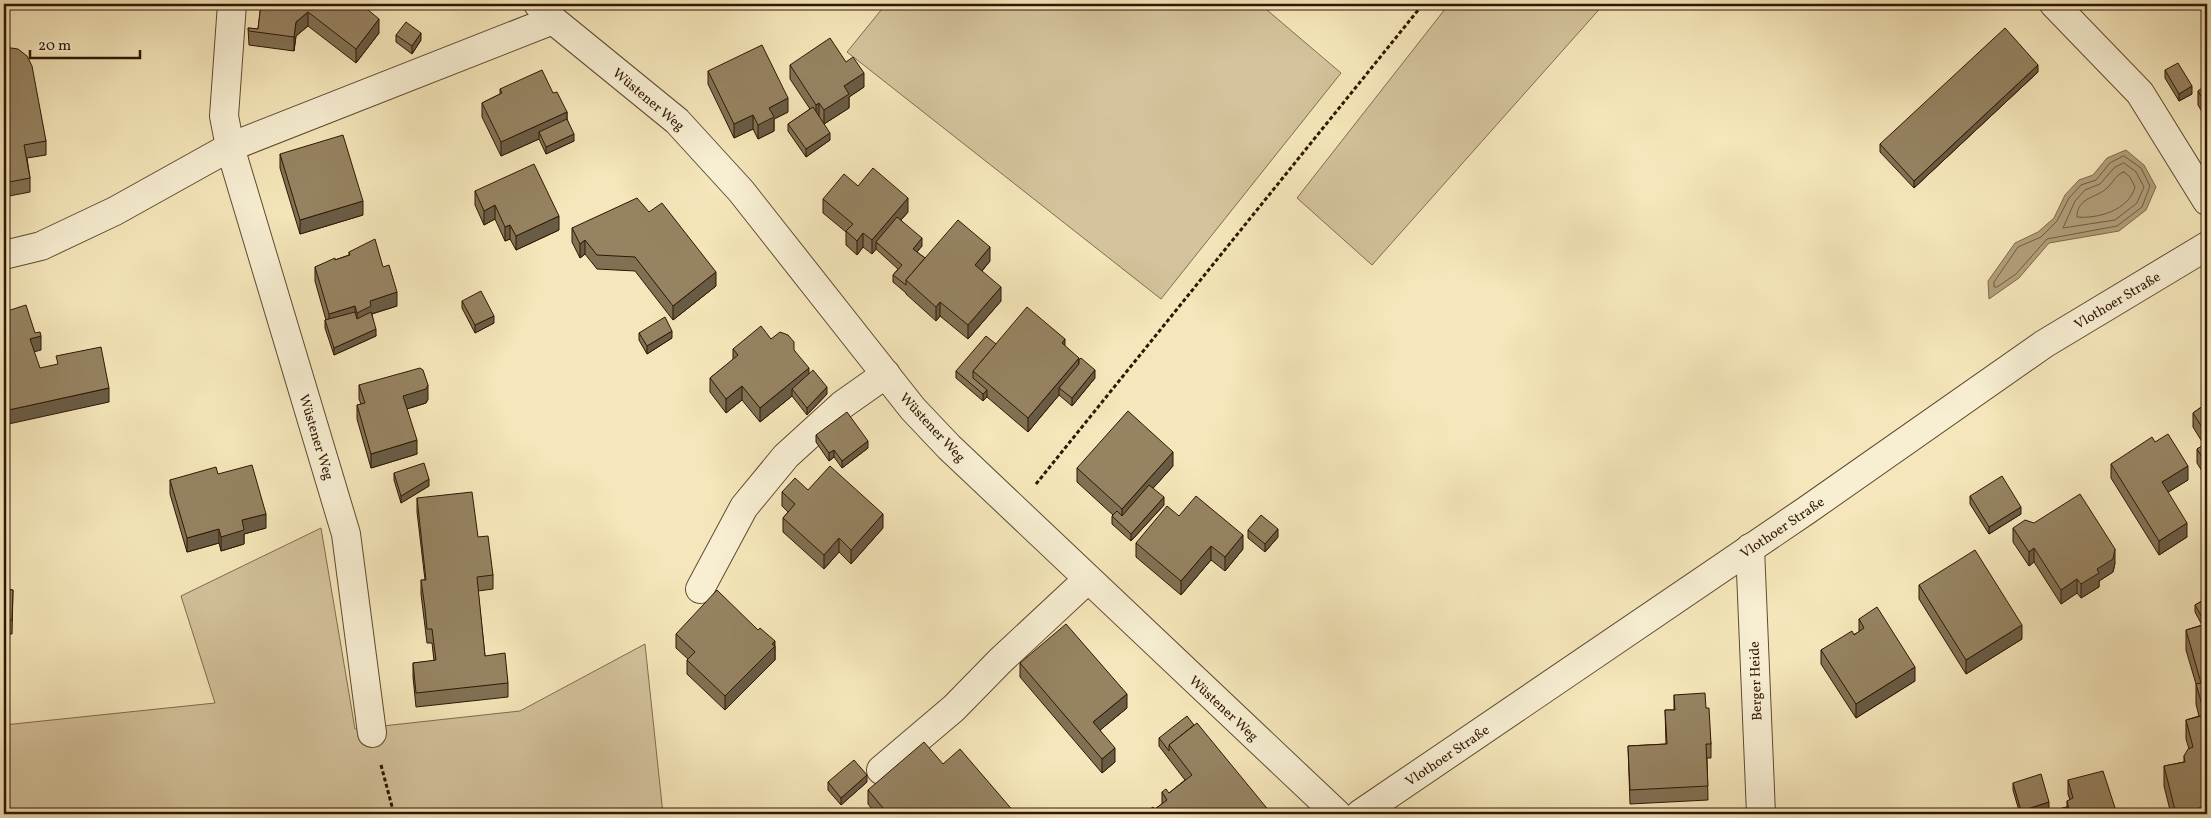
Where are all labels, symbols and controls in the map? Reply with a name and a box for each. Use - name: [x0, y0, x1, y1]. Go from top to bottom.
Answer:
- scale bar: [30, 28, 140, 60]
- text: 20 m: [38, 36, 71, 57]
- street label: Wüstener Weg: [608, 64, 688, 136]
- street label: Vlothoer Straße: [2071, 268, 2165, 335]
- street label: Wüstener Weg: [895, 389, 969, 467]
- street label: Wüstener Weg: [294, 392, 338, 483]
- street label: Vlothoer Straße: [1737, 493, 1829, 563]
- street label: Berger Heide: [1746, 640, 1767, 721]
- street label: Wüstener Weg: [1184, 672, 1262, 746]
- street label: Vlothoer Straße: [1402, 721, 1494, 791]

